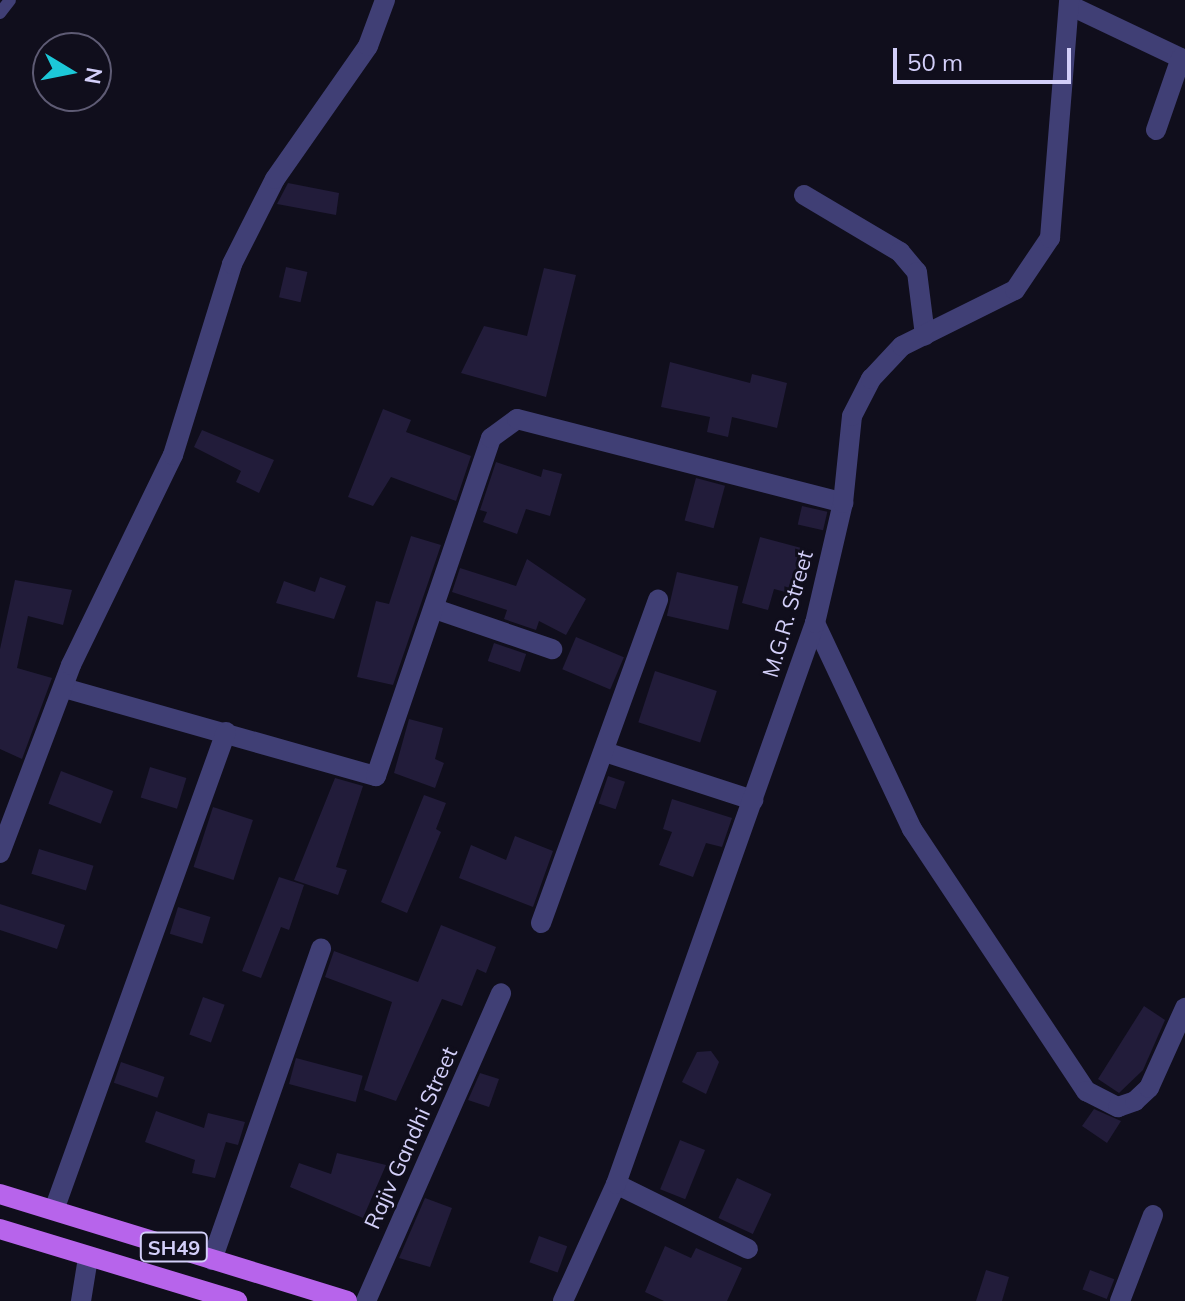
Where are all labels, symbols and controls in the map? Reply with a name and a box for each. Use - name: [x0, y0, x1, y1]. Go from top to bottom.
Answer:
- north arrow: [32, 32, 112, 112]
- scale bar: [897, 32, 1075, 82]
- text: 50 m: [907, 47, 963, 77]
- text: N: [78, 65, 109, 86]
- street label: M.G.R. Street: [757, 547, 819, 681]
- street label: Rajiv Gandhi Street: [359, 1043, 463, 1233]
- road number: SH49: [138, 1231, 210, 1263]

